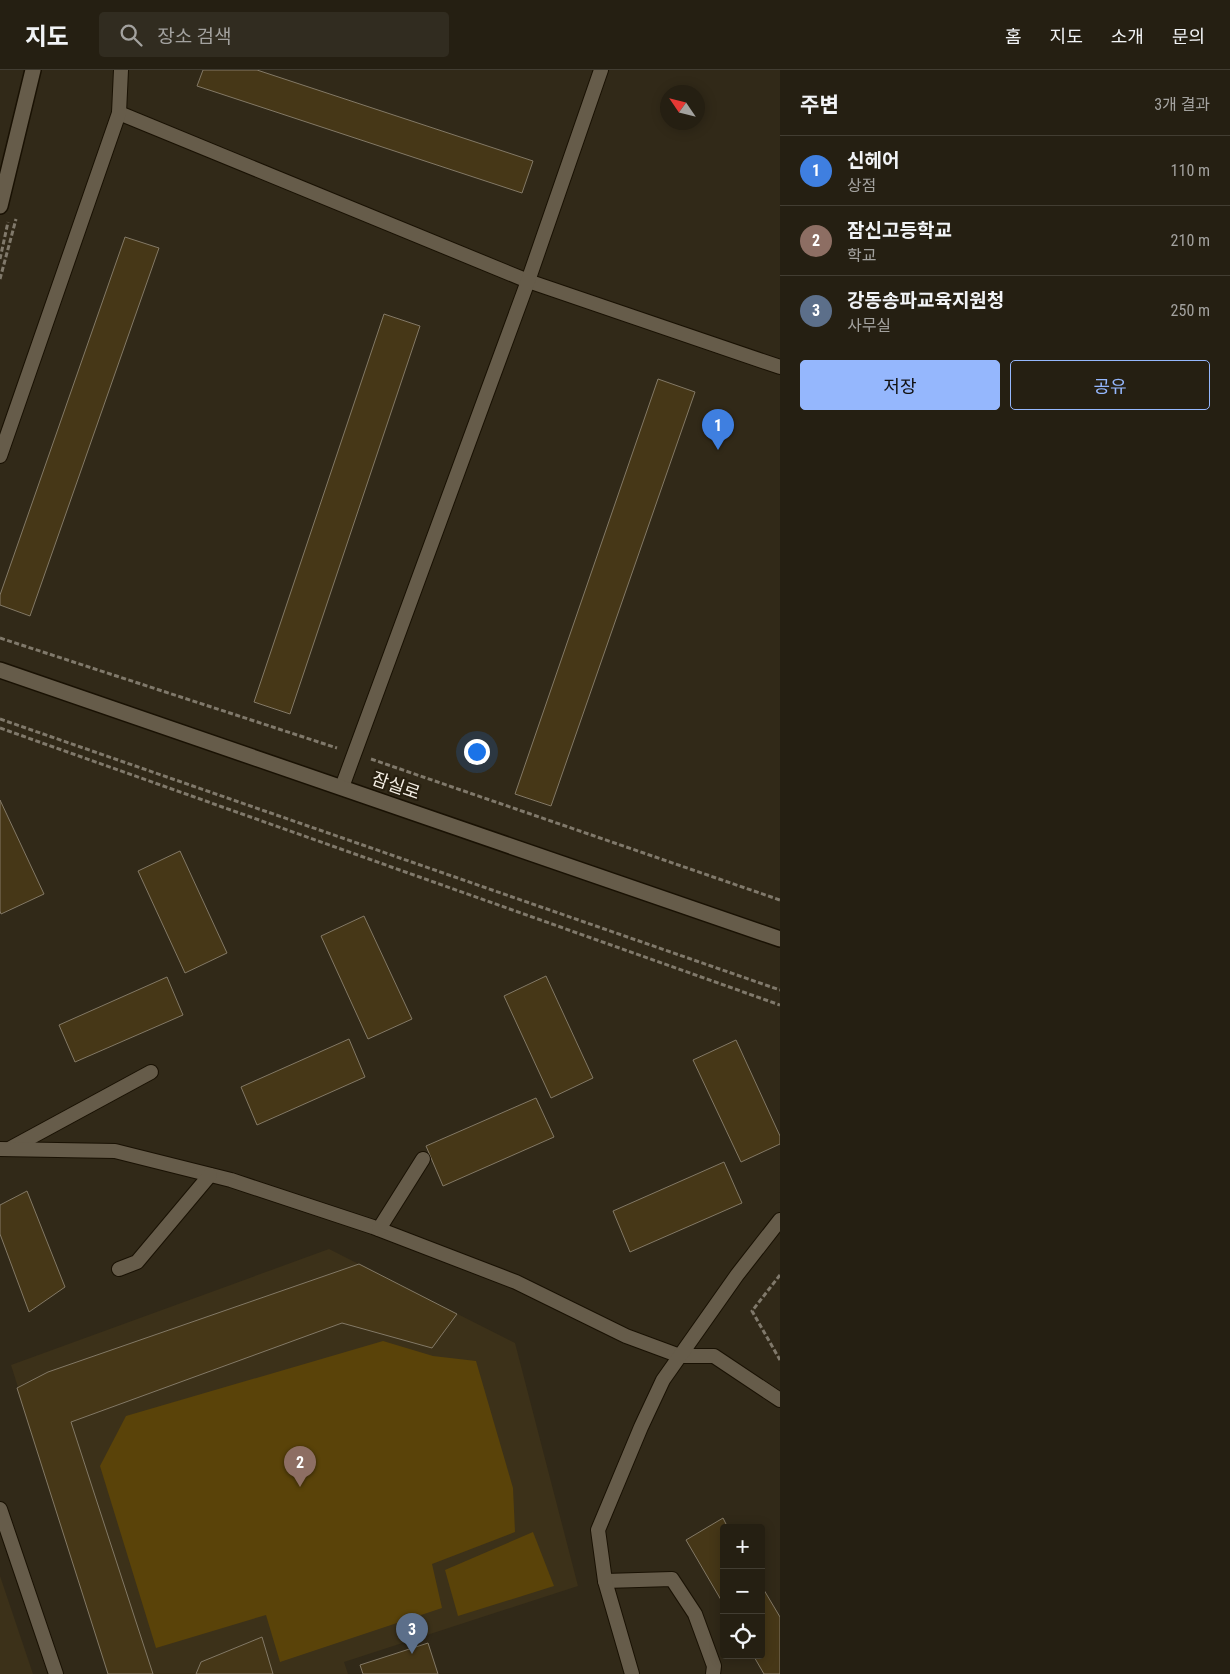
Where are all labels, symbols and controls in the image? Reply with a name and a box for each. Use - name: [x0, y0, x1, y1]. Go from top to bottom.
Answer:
- search box: [99, 12, 449, 57]
- icon: search: [117, 21, 145, 49]
- text: 지도: [25, 23, 69, 51]
- text: 장소 검색: [157, 25, 231, 48]
- text: 홈: [1005, 26, 1022, 47]
- text: 지도: [1050, 26, 1083, 47]
- text: 소개: [1111, 26, 1144, 47]
- text: 문의: [1172, 26, 1205, 47]
- north arrow: [660, 85, 705, 130]
- text: 주변: [800, 93, 839, 117]
- text: 3개 결과: [1154, 95, 1210, 114]
- text: 신헤어: [847, 149, 899, 172]
- text: 1: [812, 161, 820, 180]
- text: 110 m: [1171, 161, 1210, 180]
- text: 상점: [847, 176, 876, 195]
- text: 잠신고등학교: [847, 219, 952, 242]
- text: 2: [812, 231, 820, 250]
- text: 210 m: [1171, 231, 1210, 250]
- text: 학교: [847, 246, 876, 265]
- text: 강동송파교육지원청: [847, 289, 1004, 312]
- text: 3: [812, 301, 820, 320]
- text: 250 m: [1171, 301, 1210, 320]
- text: 사무실: [847, 316, 891, 335]
- button: 저장: [800, 360, 1000, 410]
- button: 공유: [1010, 360, 1210, 410]
- pin: 1: [702, 409, 734, 450]
- your location: [464, 739, 490, 765]
- street label: 잠실로: [369, 768, 423, 804]
- pin: 2: [284, 1446, 316, 1487]
- map controls: [720, 1524, 765, 1659]
- button: +: [720, 1524, 765, 1569]
- button: −: [720, 1569, 765, 1614]
- pin: 3: [396, 1613, 428, 1654]
- button: locate: [720, 1614, 765, 1659]

